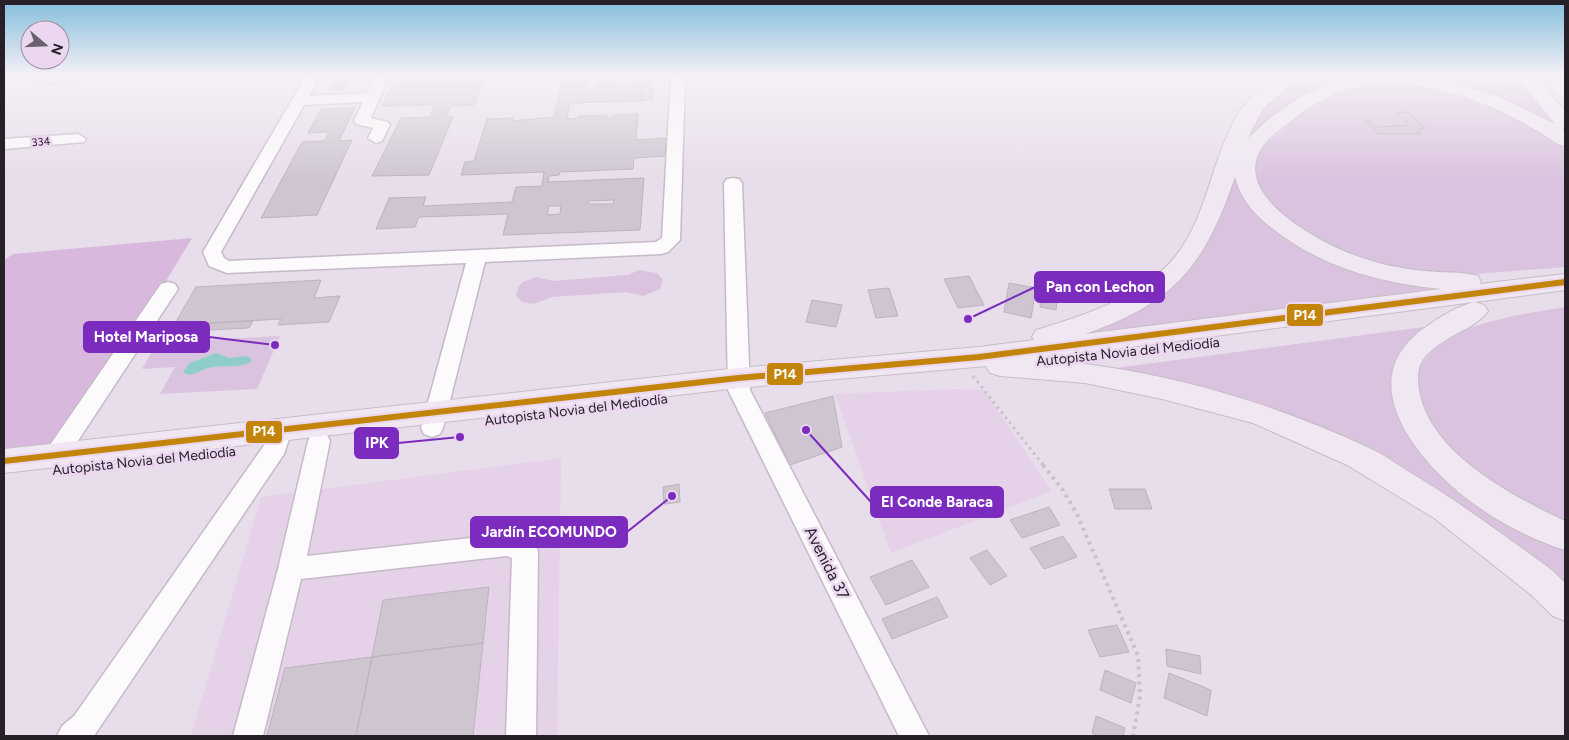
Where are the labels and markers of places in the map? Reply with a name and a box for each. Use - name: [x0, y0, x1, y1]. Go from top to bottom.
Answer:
- callout: Pan con Lechon: [1035, 272, 1164, 302]
- callout: Hotel Mariposa: [84, 322, 209, 352]
- callout: IPK: [355, 428, 398, 458]
- callout: El Conde Baraca: [871, 487, 1003, 517]
- callout: Jardín ECOMUNDO: [471, 517, 627, 547]

